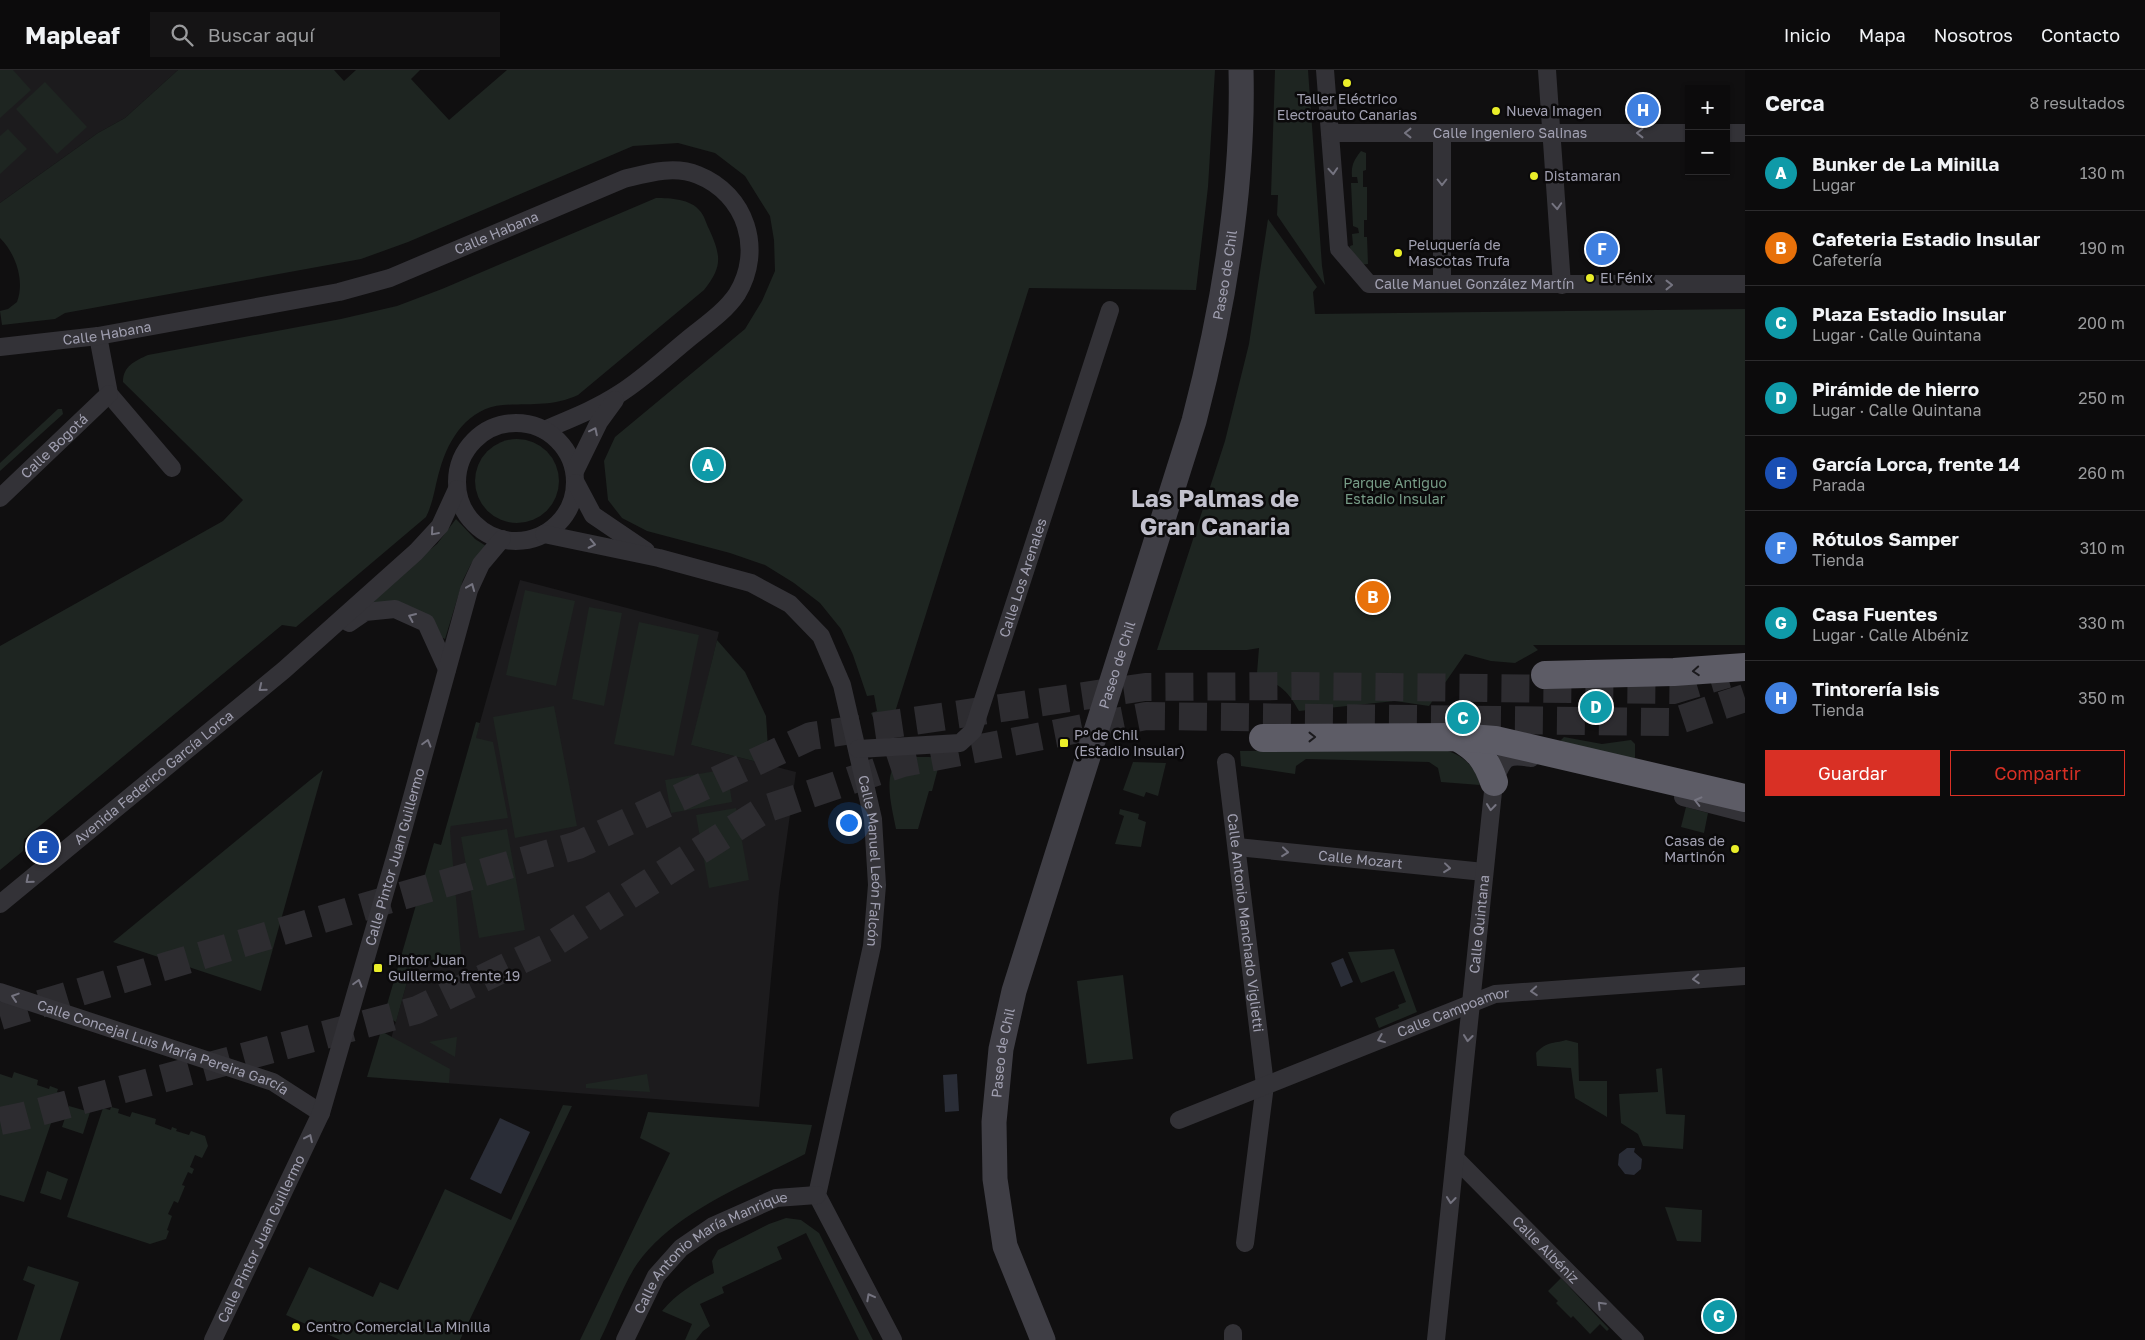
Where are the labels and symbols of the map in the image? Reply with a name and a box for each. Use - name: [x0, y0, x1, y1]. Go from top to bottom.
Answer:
- marker: Taller Eléctrico Electroauto Canarias: [1341, 77, 1353, 89]
- place label: Taller Eléctrico Electroauto Canarias: [1277, 90, 1417, 123]
- pin: H: [1627, 91, 1659, 129]
- place label: Nueva Imagen: [1506, 102, 1602, 119]
- marker: Nueva Imagen: [1490, 105, 1502, 117]
- street label: Calle Ingeniero Salinas: [1433, 124, 1587, 141]
- one-way arrow: [1403, 128, 1411, 138]
- one-way arrow: [1636, 128, 1644, 138]
- one-way arrow: [1328, 167, 1339, 175]
- place label: Distamaran: [1544, 167, 1621, 184]
- marker: Distamaran: [1528, 170, 1540, 182]
- one-way arrow: [1437, 178, 1447, 186]
- one-way arrow: [1551, 202, 1562, 210]
- street label: Calle Habana: [452, 207, 541, 258]
- street label: Paseo de Chil: [1209, 229, 1240, 321]
- pin: F: [1586, 230, 1618, 268]
- place label: Peluquería de Mascotas Trufa: [1408, 236, 1510, 269]
- marker: Peluquería de Mascotas Trufa: [1392, 247, 1404, 259]
- place label: El Fénix: [1600, 269, 1653, 286]
- marker: El Fénix: [1584, 272, 1596, 284]
- street label: Calle Manuel González Martín: [1374, 275, 1574, 292]
- one-way arrow: [1666, 280, 1674, 290]
- street label: Calle Habana: [62, 317, 153, 348]
- street label: Calle Bogotá: [17, 410, 91, 482]
- one-way arrow: [588, 427, 599, 436]
- pin: A: [692, 446, 724, 484]
- park label: Parque Antiguo Estadio Insular: [1343, 474, 1447, 507]
- district label: Las Palmas de Gran Canaria: [1131, 483, 1299, 540]
- street label: Calle Los Arenales: [995, 516, 1050, 639]
- one-way arrow: [432, 526, 440, 535]
- one-way arrow: [588, 538, 596, 549]
- pin: B: [1357, 578, 1389, 616]
- one-way arrow: [465, 583, 476, 592]
- one-way arrow: [408, 612, 417, 623]
- street label: Paseo de Chil: [1095, 619, 1138, 711]
- one-way arrow: [1692, 665, 1700, 676]
- one-way arrow: [259, 682, 268, 691]
- pin: D: [1580, 688, 1612, 726]
- pin: C: [1447, 699, 1479, 737]
- street label: Avenida Federico García Lorca: [70, 706, 236, 848]
- place label: Pº de Chil (Estadio Insular): [1074, 726, 1185, 759]
- one-way arrow: [1308, 732, 1316, 742]
- marker: Pº de Chil (Estadio Insular): [1058, 737, 1070, 749]
- one-way arrow: [421, 738, 432, 747]
- street label: Calle Pintor Juan Guillermo: [361, 766, 428, 947]
- street label: Calle Manuel León Falcón: [855, 773, 886, 947]
- one-way arrow: [1693, 796, 1702, 807]
- one-way arrow: [1486, 803, 1497, 811]
- your location: [836, 810, 862, 836]
- street label: Calle Antonio Manchado Viglietti: [1224, 812, 1268, 1033]
- pin: E: [27, 828, 59, 866]
- place label: Casas de Martinón: [1664, 832, 1725, 865]
- marker: Casas de Martinón: [1729, 843, 1741, 855]
- one-way arrow: [1281, 846, 1289, 857]
- street label: Calle Mozart: [1317, 846, 1403, 872]
- one-way arrow: [1443, 862, 1451, 873]
- street label: Calle Quintana: [1465, 874, 1492, 974]
- one-way arrow: [26, 875, 35, 883]
- place label: Pintor Juan Guillermo, frente 19: [388, 951, 520, 984]
- marker: Pintor Juan Guillermo, frente 19: [372, 962, 384, 974]
- one-way arrow: [1692, 974, 1700, 985]
- one-way arrow: [353, 980, 363, 988]
- street label: Calle Campoamor: [1394, 984, 1510, 1040]
- one-way arrow: [1530, 985, 1538, 996]
- one-way arrow: [11, 993, 19, 1003]
- street label: Calle Concejal Luis María Pereira García: [35, 996, 292, 1098]
- street label: Paseo de Chil: [987, 1006, 1018, 1099]
- one-way arrow: [1377, 1033, 1385, 1043]
- one-way arrow: [1463, 1035, 1474, 1043]
- one-way arrow: [303, 1134, 313, 1143]
- street label: Calle Pintor Juan Guillermo: [213, 1152, 308, 1325]
- street label: Calle Antonio María Manrique: [630, 1188, 788, 1316]
- one-way arrow: [1446, 1196, 1457, 1204]
- street label: Calle Albéniz: [1509, 1212, 1583, 1287]
- one-way arrow: [866, 1293, 876, 1302]
- pin: G: [1703, 1297, 1735, 1335]
- one-way arrow: [1598, 1302, 1607, 1311]
- place label: Centro Comercial La Minilla: [306, 1318, 491, 1335]
- marker: Centro Comercial La Minilla: [290, 1321, 302, 1333]

